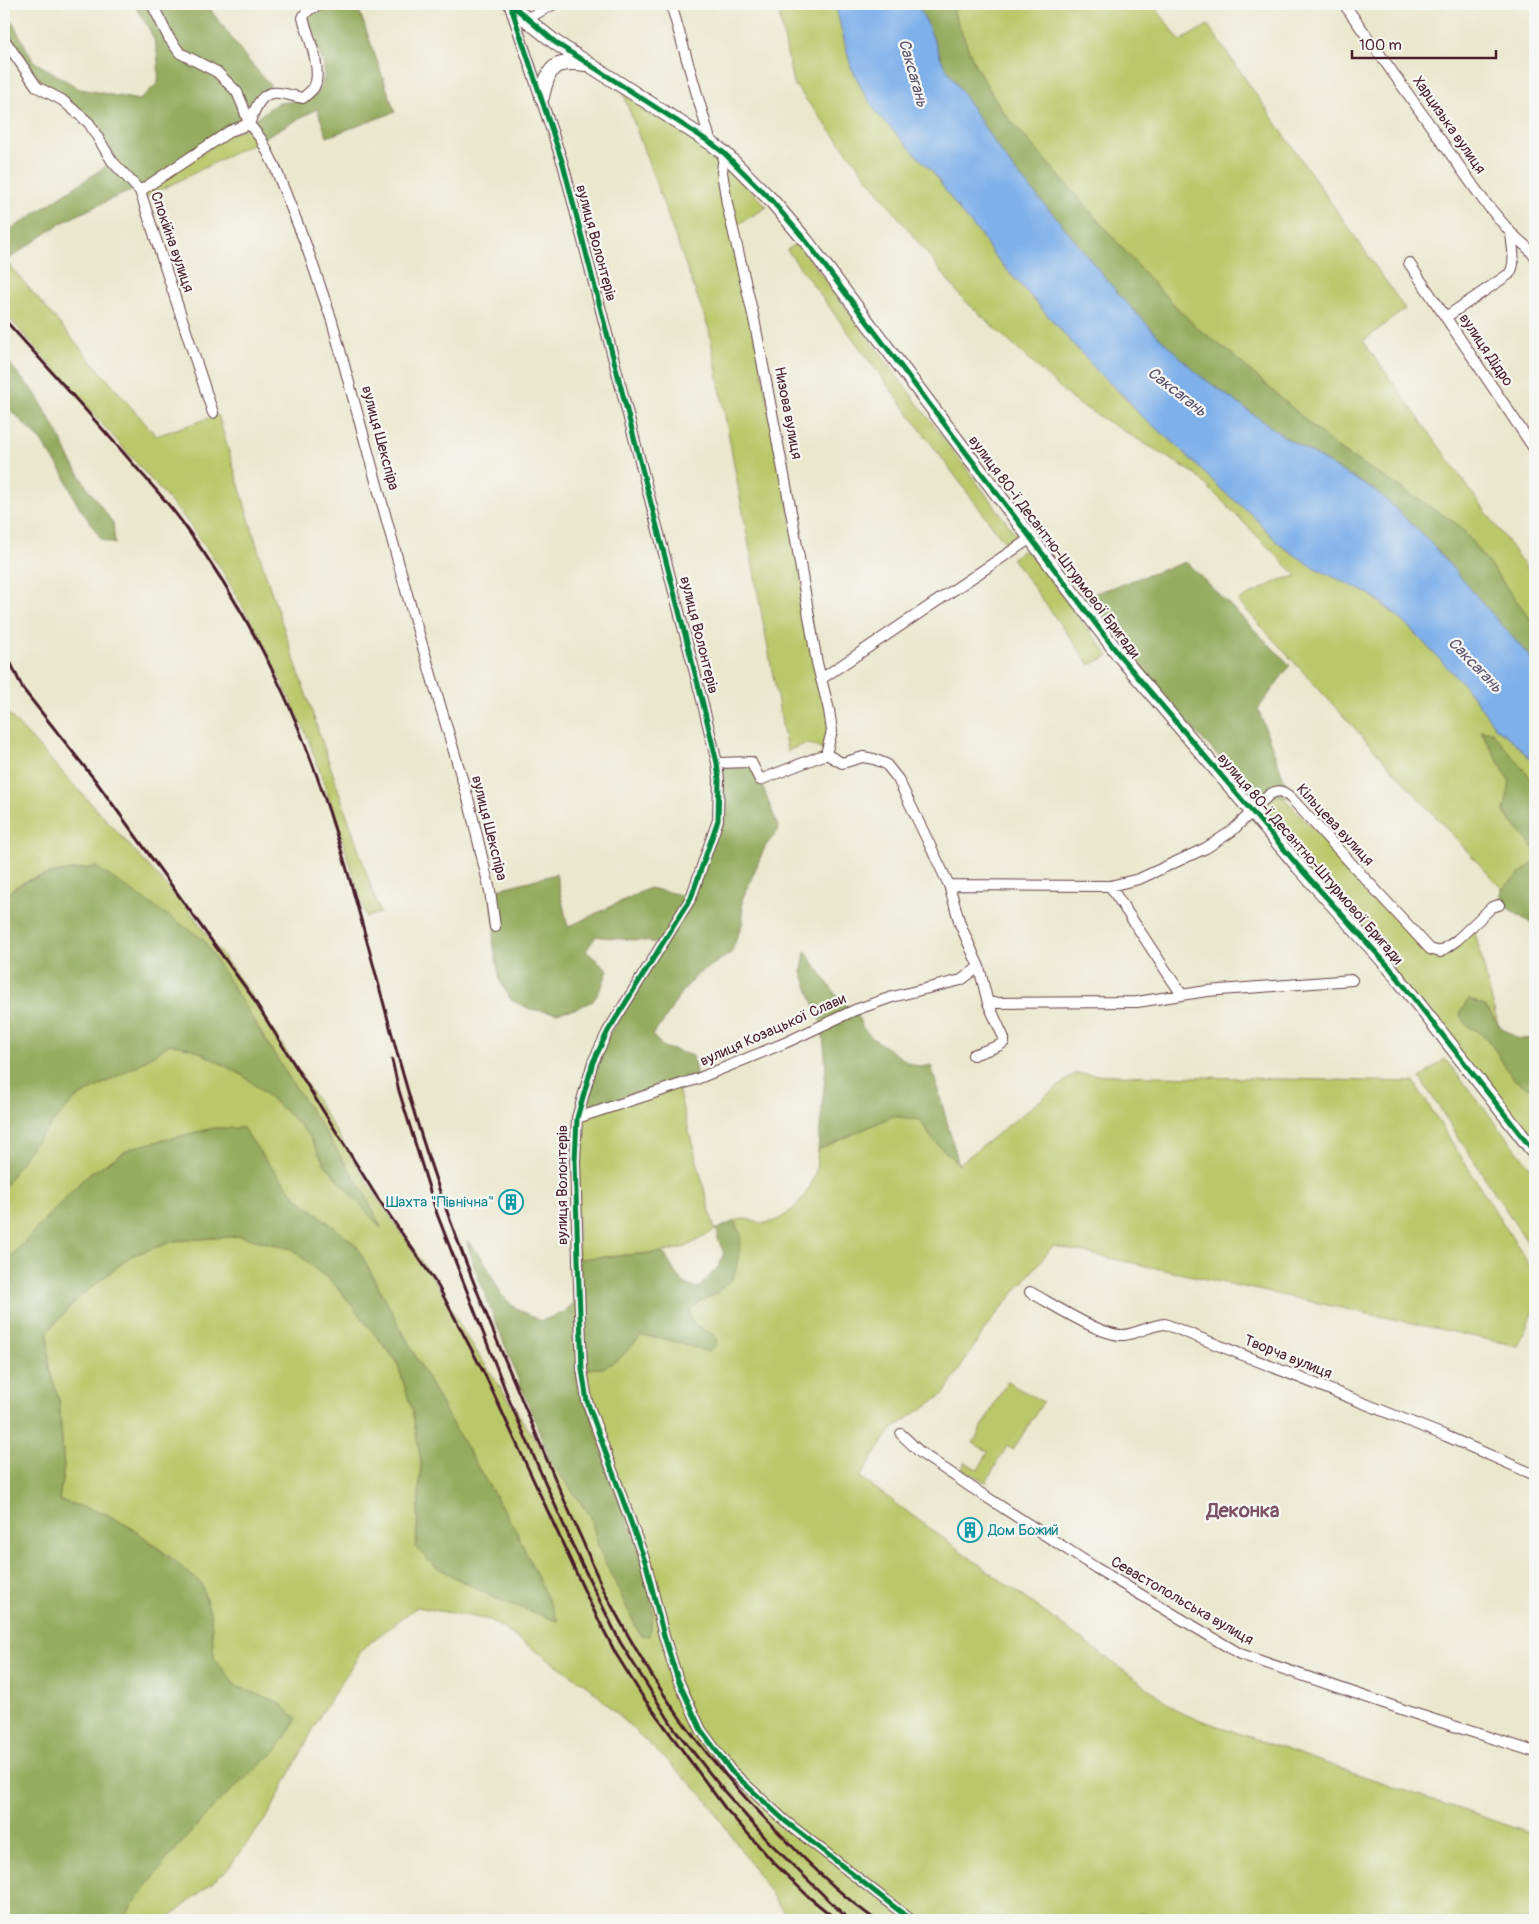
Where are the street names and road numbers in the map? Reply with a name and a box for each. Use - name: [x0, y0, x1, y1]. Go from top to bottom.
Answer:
- street label: Харцизька вулиця: [1408, 72, 1490, 178]
- street label: вулиця Волонтерів: [571, 183, 621, 303]
- street label: Спокійна вулиця: [146, 189, 198, 295]
- street label: вулиця Дідро: [1455, 310, 1517, 390]
- street label: Низова вулиця: [770, 365, 806, 461]
- street label: вулиця Шекспіра: [357, 384, 403, 492]
- street label: вулиця 80-ї Десантно-Штурмової Бригади: [964, 432, 1144, 662]
- street label: вулиця Волонтерів: [675, 574, 723, 696]
- street label: вулиця 80-ї Десантно-Штурмової Бригади: [1213, 749, 1407, 969]
- street label: вулиця Шекспіра: [467, 774, 511, 882]
- street label: Кільцева вулиця: [1292, 780, 1378, 870]
- street label: вулиця Козацької Слави: [697, 989, 849, 1071]
- street label: вулиця Волонтерів: [553, 1125, 572, 1245]
- street label: Творча вулиця: [1241, 1331, 1335, 1383]
- street label: Севастопольська вулиця: [1107, 1552, 1257, 1650]

